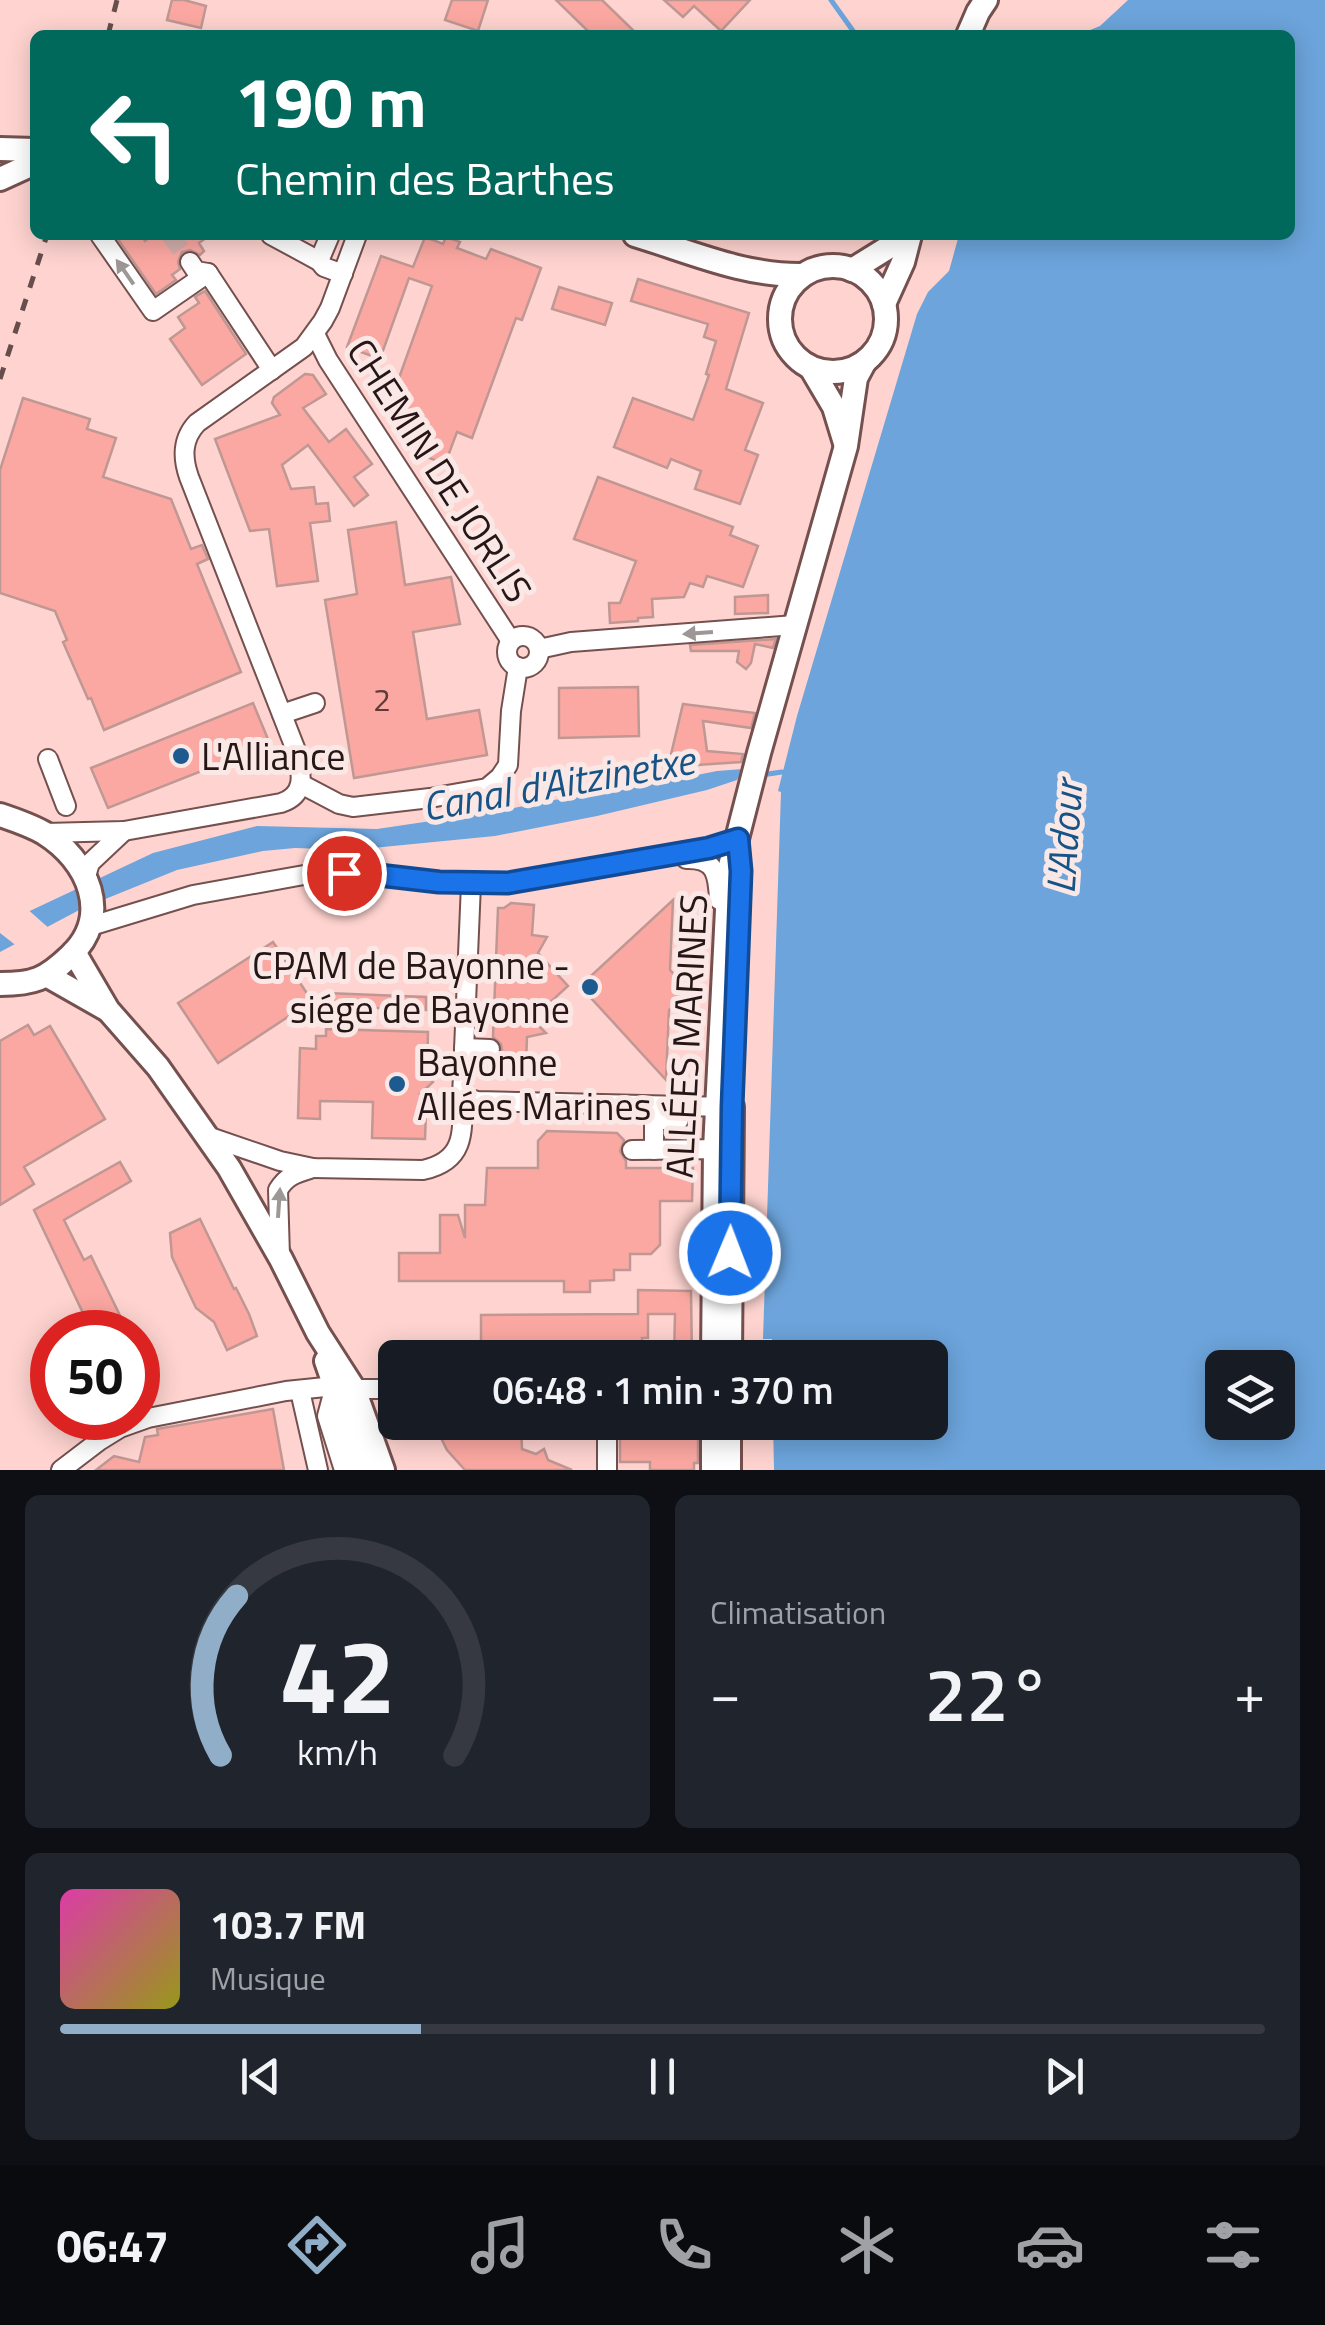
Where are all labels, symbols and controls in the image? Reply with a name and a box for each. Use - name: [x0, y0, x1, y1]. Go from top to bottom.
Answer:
- text: 190 m: [235, 48, 427, 154]
- icon: left: [70, 70, 200, 200]
- text: Chemin des Barthes: [235, 144, 615, 212]
- one-way arrow: [116, 259, 136, 285]
- street label: CHEMIN DE JORLIS: [333, 327, 547, 613]
- one-way arrow: [682, 626, 714, 642]
- house number: 2: [373, 675, 391, 723]
- place label: L'Alliance: [201, 727, 346, 785]
- water label: Canal d'Aitzinetxe: [417, 729, 701, 837]
- marker: L'Alliance: [170, 745, 192, 767]
- water label: L'Adour: [1030, 774, 1099, 895]
- pin: [302, 831, 387, 916]
- icon: arrive: [317, 846, 372, 901]
- street label: ALLÉES MARINES: [650, 892, 722, 1180]
- place label: CPAM de Bayonne - siége de Bayonne: [252, 936, 570, 1038]
- marker: CPAM de Bayonne - siége de Bayonne: [579, 976, 601, 998]
- place label: Bayonne Allées Marines: [417, 1033, 651, 1135]
- marker: Bayonne Allées Marines: [386, 1073, 408, 1095]
- one-way arrow: [271, 1187, 287, 1218]
- position arrow: [678, 1201, 782, 1305]
- speed limit sign: 50: [30, 1310, 160, 1440]
- map controls: [1205, 1350, 1295, 1440]
- button: layers: [1205, 1350, 1295, 1440]
- text: 06:48 · 1 min · 370 m: [492, 1361, 834, 1419]
- text: Climatisation: [710, 1588, 886, 1636]
- text: 42: [279, 1595, 396, 1753]
- text: 22°: [924, 1636, 1051, 1750]
- text: −: [710, 1651, 741, 1734]
- text: +: [1234, 1651, 1265, 1734]
- text: km/h: [297, 1724, 378, 1779]
- text: 103.7 FM: [210, 1896, 366, 1954]
- text: Musique: [210, 1954, 326, 2002]
- icon: previous: [233, 2049, 288, 2104]
- icon: pause: [635, 2049, 690, 2104]
- icon: next: [1037, 2049, 1092, 2104]
- icon: directions: [282, 2210, 352, 2280]
- icon: music: [465, 2210, 535, 2280]
- icon: phone: [649, 2210, 719, 2280]
- icon: climate: [832, 2210, 902, 2280]
- icon: car: [1015, 2210, 1085, 2280]
- icon: filters: [1198, 2210, 1268, 2280]
- text: 06:47: [57, 2211, 169, 2279]

